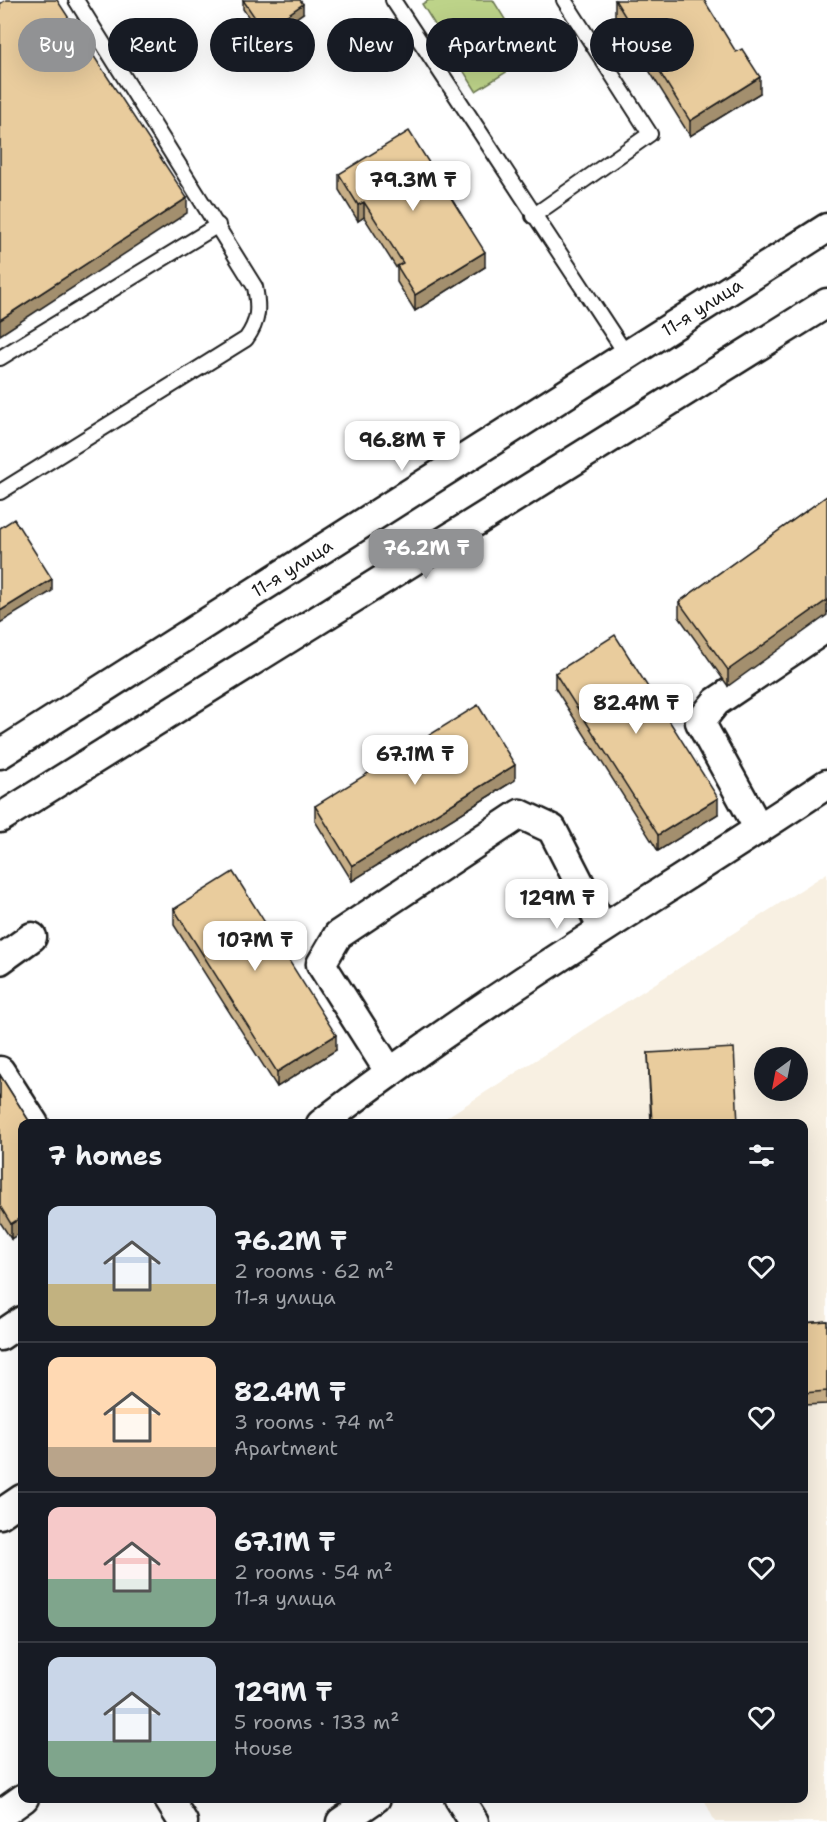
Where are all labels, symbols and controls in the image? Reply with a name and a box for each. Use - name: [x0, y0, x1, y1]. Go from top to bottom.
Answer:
- chip: Buy: [18, 18, 96, 72]
- chip: Rent: [108, 18, 198, 72]
- chip: Filters: [210, 18, 315, 72]
- chip: New: [327, 18, 414, 72]
- chip: Apartment: [426, 18, 578, 72]
- chip: House: [590, 18, 694, 72]
- pin: 79.3M ₸: [358, 161, 468, 212]
- text: 79.3M ₸: [370, 167, 456, 193]
- street label: 11-я улица: [657, 273, 747, 342]
- pin: 96.8M ₸: [347, 421, 457, 472]
- text: 96.8M ₸: [359, 427, 445, 453]
- pin: 76.2M ₸: [371, 529, 481, 580]
- street label: 11-я улица: [247, 534, 337, 603]
- text: 76.2M ₸: [383, 535, 469, 561]
- pin: 82.4M ₸: [581, 684, 691, 735]
- text: 82.4M ₸: [593, 690, 679, 716]
- pin: 67.1M ₸: [360, 735, 470, 786]
- text: 67.1M ₸: [376, 741, 454, 767]
- pin: 129M ₸: [508, 879, 606, 930]
- text: 129M ₸: [519, 885, 595, 911]
- pin: 107M ₸: [206, 921, 304, 972]
- text: 107M ₸: [217, 927, 293, 953]
- north arrow: [754, 1047, 808, 1101]
- map controls: [754, 1047, 808, 1101]
- text: 7 homes: [48, 1138, 162, 1173]
- icon: filters: [745, 1139, 778, 1172]
- text: 76.2M ₸: [234, 1223, 347, 1258]
- icon: home: [96, 1230, 168, 1302]
- icon: heart: [745, 1250, 778, 1283]
- text: 2 rooms · 62 m²: [234, 1258, 394, 1284]
- text: 11-я улица: [234, 1284, 336, 1310]
- text: 82.4M ₸: [234, 1374, 346, 1409]
- icon: home: [96, 1381, 168, 1453]
- icon: heart: [745, 1401, 778, 1434]
- text: 3 rooms · 74 m²: [234, 1409, 394, 1435]
- text: Apartment: [234, 1435, 338, 1461]
- text: 67.1M ₸: [234, 1524, 335, 1559]
- icon: home: [96, 1531, 168, 1603]
- icon: heart: [745, 1551, 778, 1584]
- text: 2 rooms · 54 m²: [234, 1559, 393, 1585]
- text: 11-я улица: [234, 1585, 336, 1611]
- text: 129M ₸: [234, 1674, 332, 1709]
- icon: home: [96, 1681, 168, 1753]
- icon: heart: [745, 1701, 778, 1734]
- text: 5 rooms · 133 m²: [234, 1709, 399, 1735]
- text: House: [234, 1735, 293, 1761]

